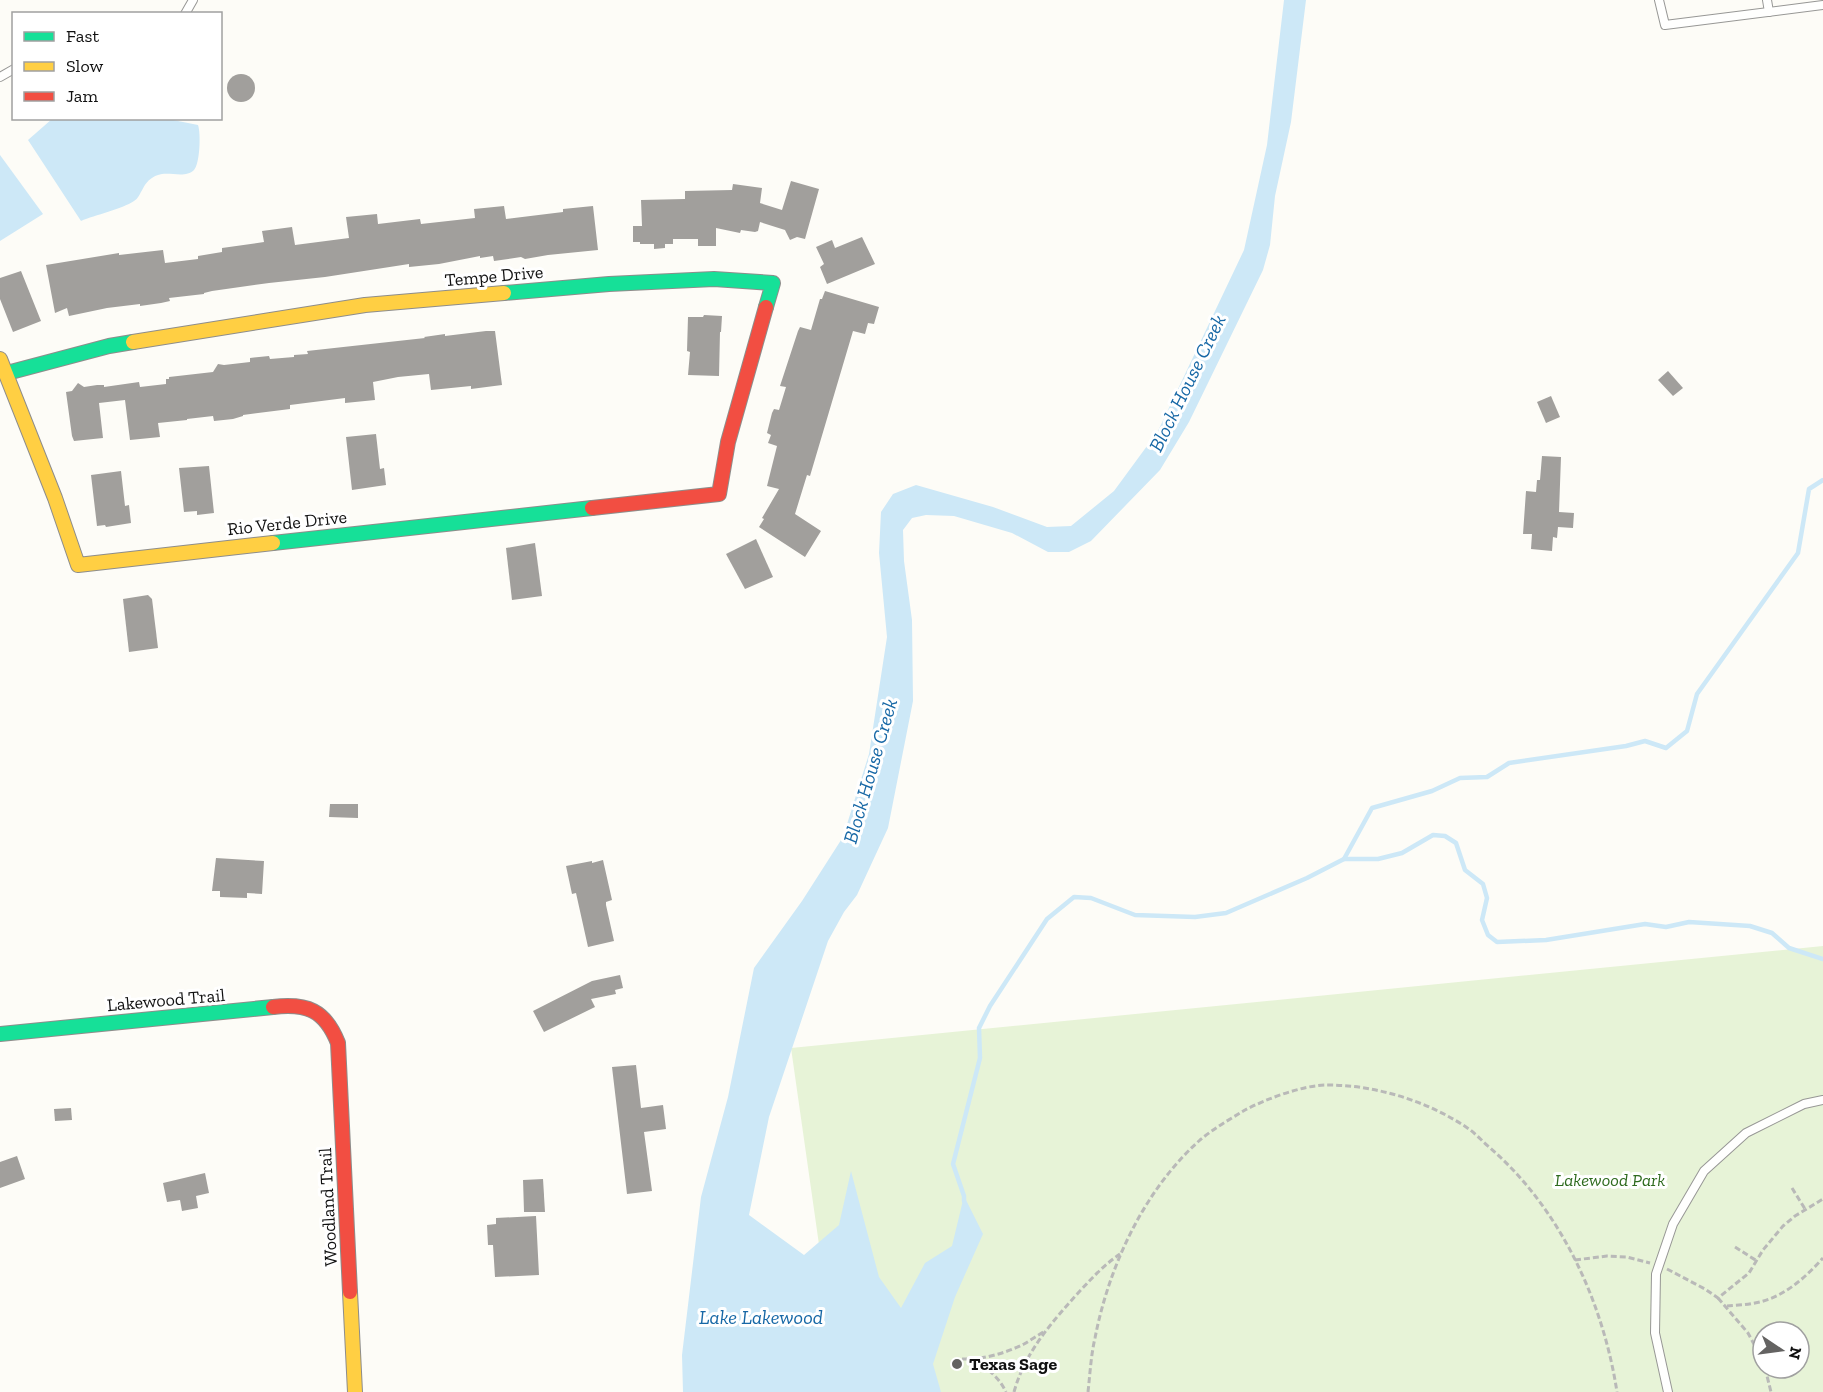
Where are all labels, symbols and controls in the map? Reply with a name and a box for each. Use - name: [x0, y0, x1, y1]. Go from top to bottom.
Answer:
- legend: [12, 12, 222, 120]
- text: Fast: [66, 25, 99, 47]
- text: Slow: [66, 55, 103, 77]
- text: Jam: [66, 85, 98, 107]
- street label: Tempe Drive: [444, 261, 544, 291]
- water label: Block House Creek: [1143, 310, 1231, 455]
- street label: Rio Verde Drive: [226, 506, 348, 540]
- water label: Block House Creek: [838, 696, 902, 846]
- street label: Lakewood Trail: [106, 984, 226, 1016]
- street label: Woodland Trail: [314, 1147, 342, 1267]
- park label: Lakewood Park: [1555, 1169, 1665, 1191]
- water label: Lake Lakewood: [699, 1305, 823, 1329]
- north arrow: [1751, 1320, 1811, 1380]
- text: N: [1785, 1345, 1806, 1361]
- place label: Texas Sage: [969, 1353, 1057, 1375]
- marker: Texas Sage: [950, 1357, 964, 1371]

